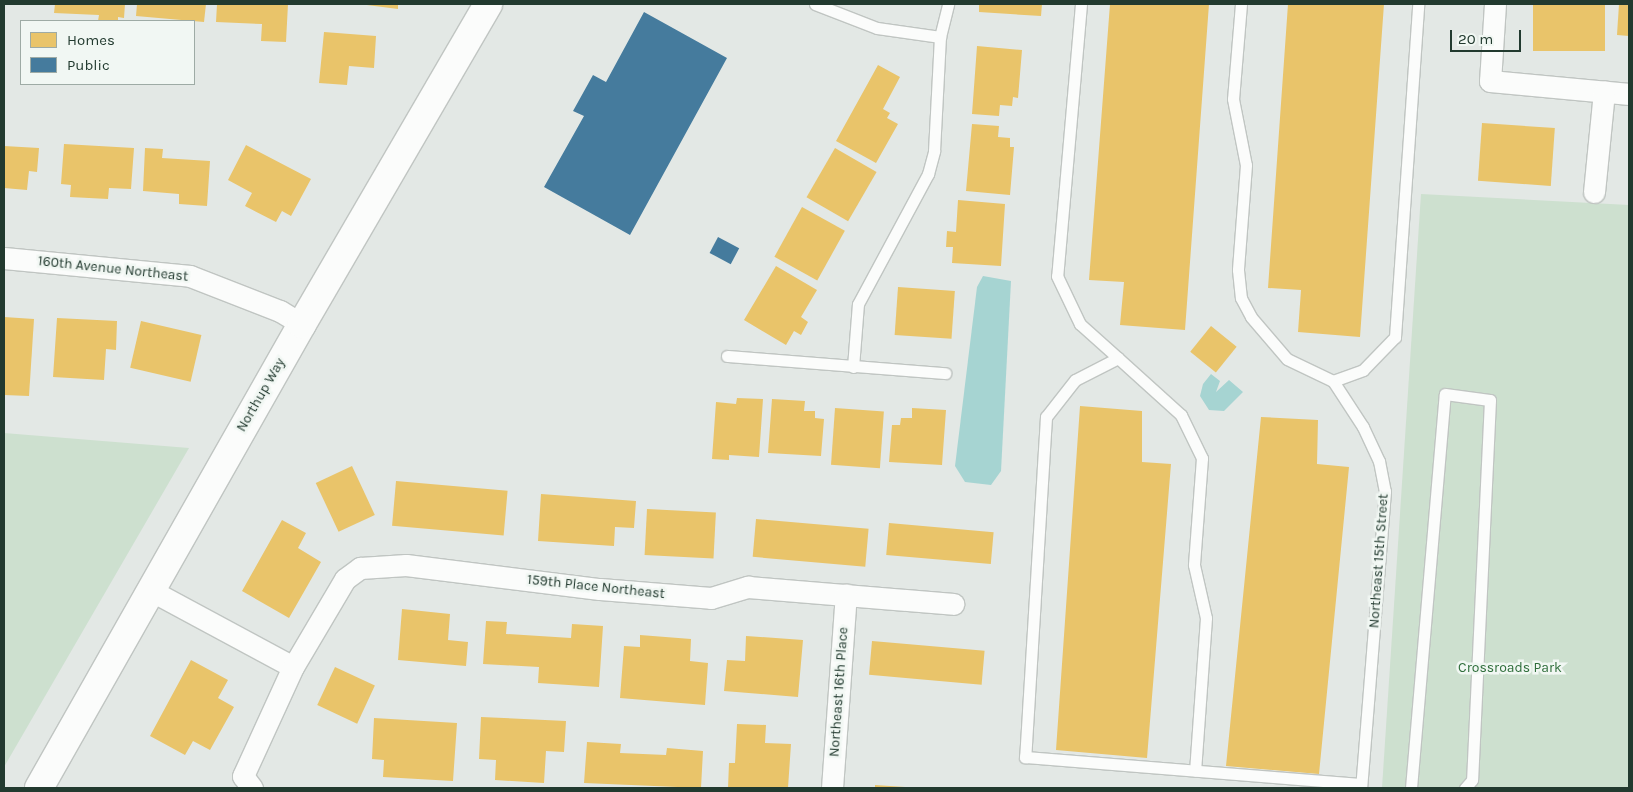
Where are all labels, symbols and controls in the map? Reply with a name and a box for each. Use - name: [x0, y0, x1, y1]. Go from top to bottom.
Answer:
- legend: [20, 20, 195, 85]
- scale bar: [1453, 20, 1524, 52]
- text: 20 m: [1458, 30, 1493, 48]
- text: Homes: [67, 31, 115, 49]
- text: Public: [67, 56, 110, 74]
- street label: 160th Avenue Northeast: [37, 253, 189, 285]
- street label: Northup Way: [233, 355, 289, 435]
- street label: Northeast 15th Street: [1366, 493, 1392, 629]
- street label: 159th Place Northeast: [526, 571, 666, 603]
- street label: Northeast 16th Place: [826, 626, 852, 758]
- park label: Crossroads Park: [1458, 660, 1562, 676]

